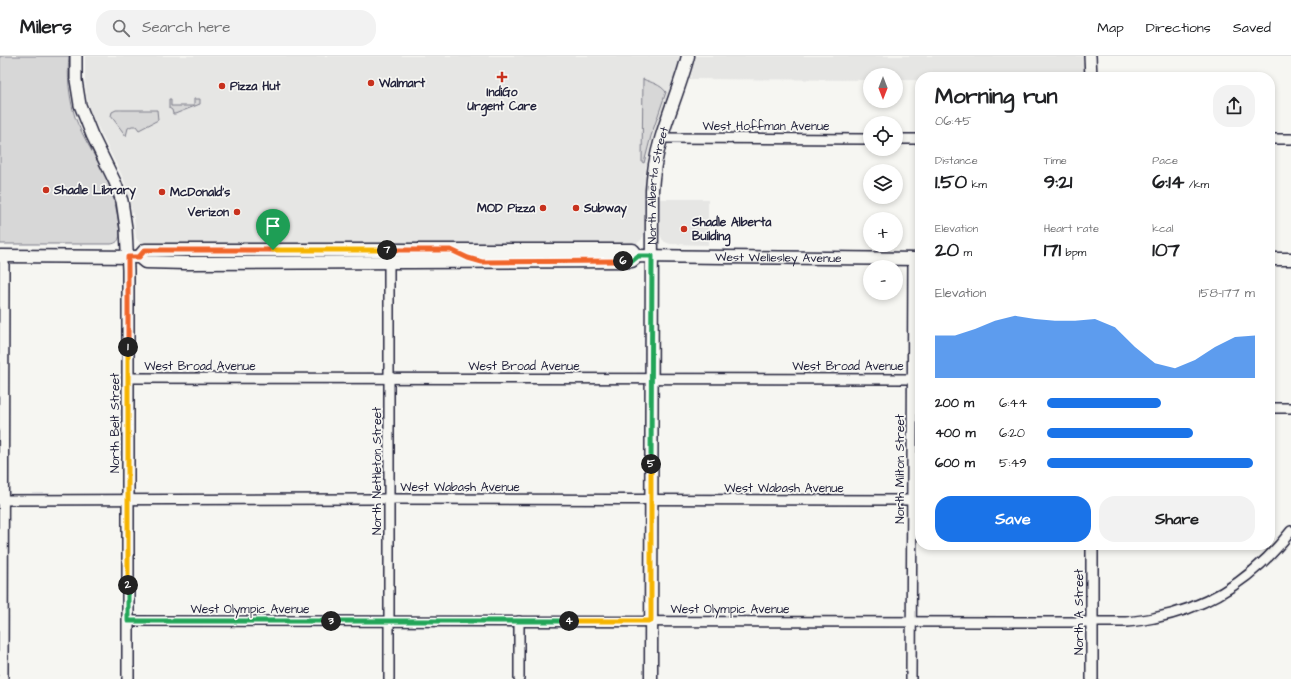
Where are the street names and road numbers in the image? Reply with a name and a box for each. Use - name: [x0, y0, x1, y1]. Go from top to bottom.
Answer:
- street label: West Hoffman Avenue: [703, 118, 830, 135]
- street label: North Alberta Street: [643, 124, 673, 244]
- street label: West Wellesley Avenue: [715, 248, 842, 267]
- street label: West Broad Avenue: [144, 358, 256, 375]
- street label: West Broad Avenue: [468, 358, 580, 375]
- street label: West Broad Avenue: [792, 358, 904, 375]
- street label: North Belt Street: [107, 373, 124, 473]
- street label: North Nettleton Street: [369, 407, 386, 535]
- street label: North Milton Street: [892, 414, 909, 524]
- street label: West Wabash Avenue: [400, 479, 520, 496]
- street label: West Wabash Avenue: [724, 480, 844, 497]
- street label: North A Street: [1071, 569, 1088, 655]
- street label: West Olympic Avenue: [190, 601, 310, 619]
- street label: West Olympic Avenue: [670, 601, 790, 619]

